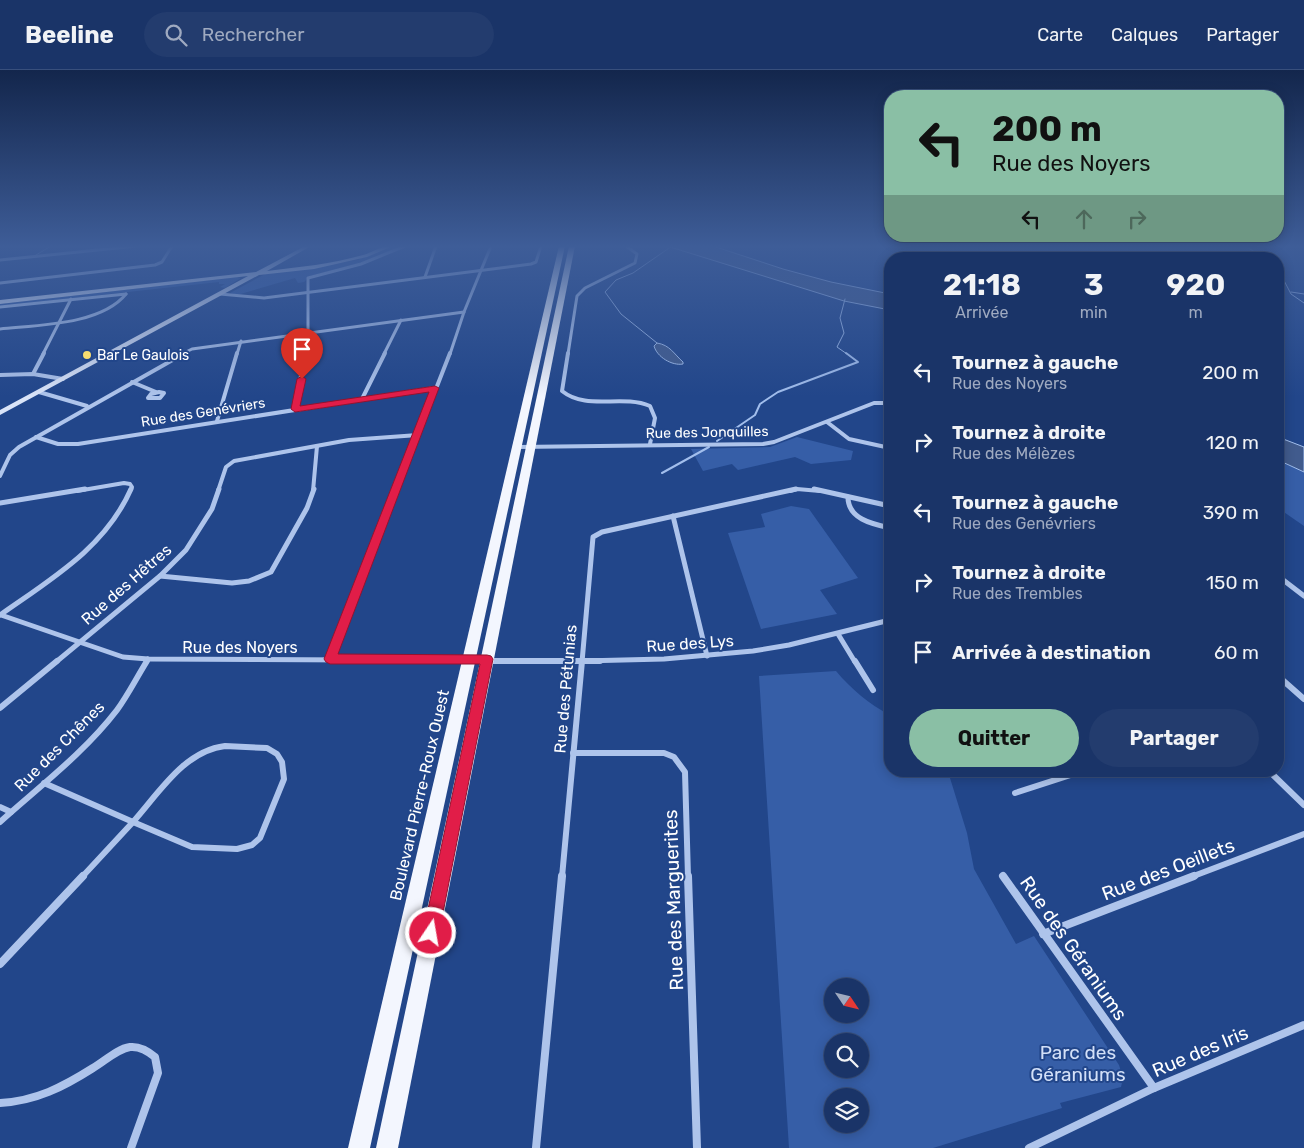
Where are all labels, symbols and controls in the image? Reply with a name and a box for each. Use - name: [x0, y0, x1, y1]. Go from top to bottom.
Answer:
- search box: [144, 12, 494, 57]
- text: Beeline: [25, 21, 114, 49]
- icon: search: [162, 21, 190, 49]
- text: Rechercher: [202, 23, 304, 46]
- text: Carte: [1037, 24, 1083, 46]
- text: Calques: [1111, 24, 1178, 46]
- text: Partager: [1206, 24, 1279, 46]
- text: 200 m: [992, 108, 1102, 150]
- icon: left: [909, 110, 974, 175]
- text: Rue des Noyers: [992, 150, 1151, 177]
- icon: left: [1017, 205, 1045, 233]
- icon: ahead: [1070, 205, 1098, 233]
- icon: right: [1123, 205, 1151, 233]
- text: 21:18: [943, 267, 1021, 303]
- text: 3: [1084, 267, 1103, 303]
- text: 920: [1166, 267, 1225, 303]
- text: Arrivée: [955, 303, 1008, 322]
- text: min: [1080, 303, 1108, 322]
- text: m: [1189, 303, 1203, 322]
- pin: [281, 328, 323, 379]
- icon: arrive: [288, 335, 316, 363]
- place label: Bar Le Gaulois: [97, 347, 189, 364]
- marker: Bar Le Gaulois: [81, 349, 93, 361]
- text: Tournez à gauche: [952, 351, 1118, 374]
- icon: left: [909, 358, 937, 386]
- text: 200 m: [1202, 361, 1259, 384]
- text: Rue des Noyers: [952, 374, 1067, 393]
- street label: Rue des Genévriers: [140, 394, 267, 431]
- text: Tournez à droite: [952, 421, 1106, 444]
- street label: Rue des Jonquilles: [645, 423, 769, 442]
- icon: right: [909, 428, 937, 456]
- text: 120 m: [1206, 431, 1259, 454]
- text: Rue des Mélèzes: [952, 444, 1075, 463]
- text: Tournez à gauche: [952, 491, 1118, 514]
- icon: left: [909, 498, 937, 526]
- text: 390 m: [1203, 501, 1259, 524]
- text: Rue des Genévriers: [952, 514, 1096, 533]
- street label: Rue des Hêtres: [77, 540, 175, 629]
- text: Tournez à droite: [952, 561, 1106, 584]
- icon: right: [909, 568, 937, 596]
- text: 150 m: [1206, 571, 1259, 594]
- text: Rue des Trembles: [952, 584, 1083, 603]
- street label: Rue des Pétunias: [550, 624, 581, 754]
- street label: Rue des Lys: [646, 631, 734, 656]
- street label: Rue des Noyers: [182, 638, 298, 657]
- icon: arrive: [909, 638, 937, 666]
- text: Arrivée à destination: [952, 641, 1151, 664]
- text: 60 m: [1214, 641, 1259, 664]
- street label: Boulevard Pierre-Roux Ouest: [386, 688, 453, 903]
- street label: Rue des Chênes: [10, 697, 108, 795]
- button: Quitter: [909, 709, 1079, 767]
- button: Partager: [1089, 709, 1259, 767]
- street label: Rue des Marguerites: [659, 809, 688, 991]
- street label: Rue des Oeillets: [1098, 834, 1238, 905]
- street label: Rue des Géraniums: [1015, 872, 1132, 1025]
- position arrow: [404, 906, 456, 958]
- north arrow: [824, 978, 869, 1022]
- map controls: [824, 978, 869, 1133]
- street label: Rue des Iris: [1149, 1021, 1252, 1082]
- button: search: [824, 1033, 869, 1078]
- park label: Parc des Géraniums: [1030, 1041, 1126, 1086]
- button: layers: [824, 1088, 869, 1133]

